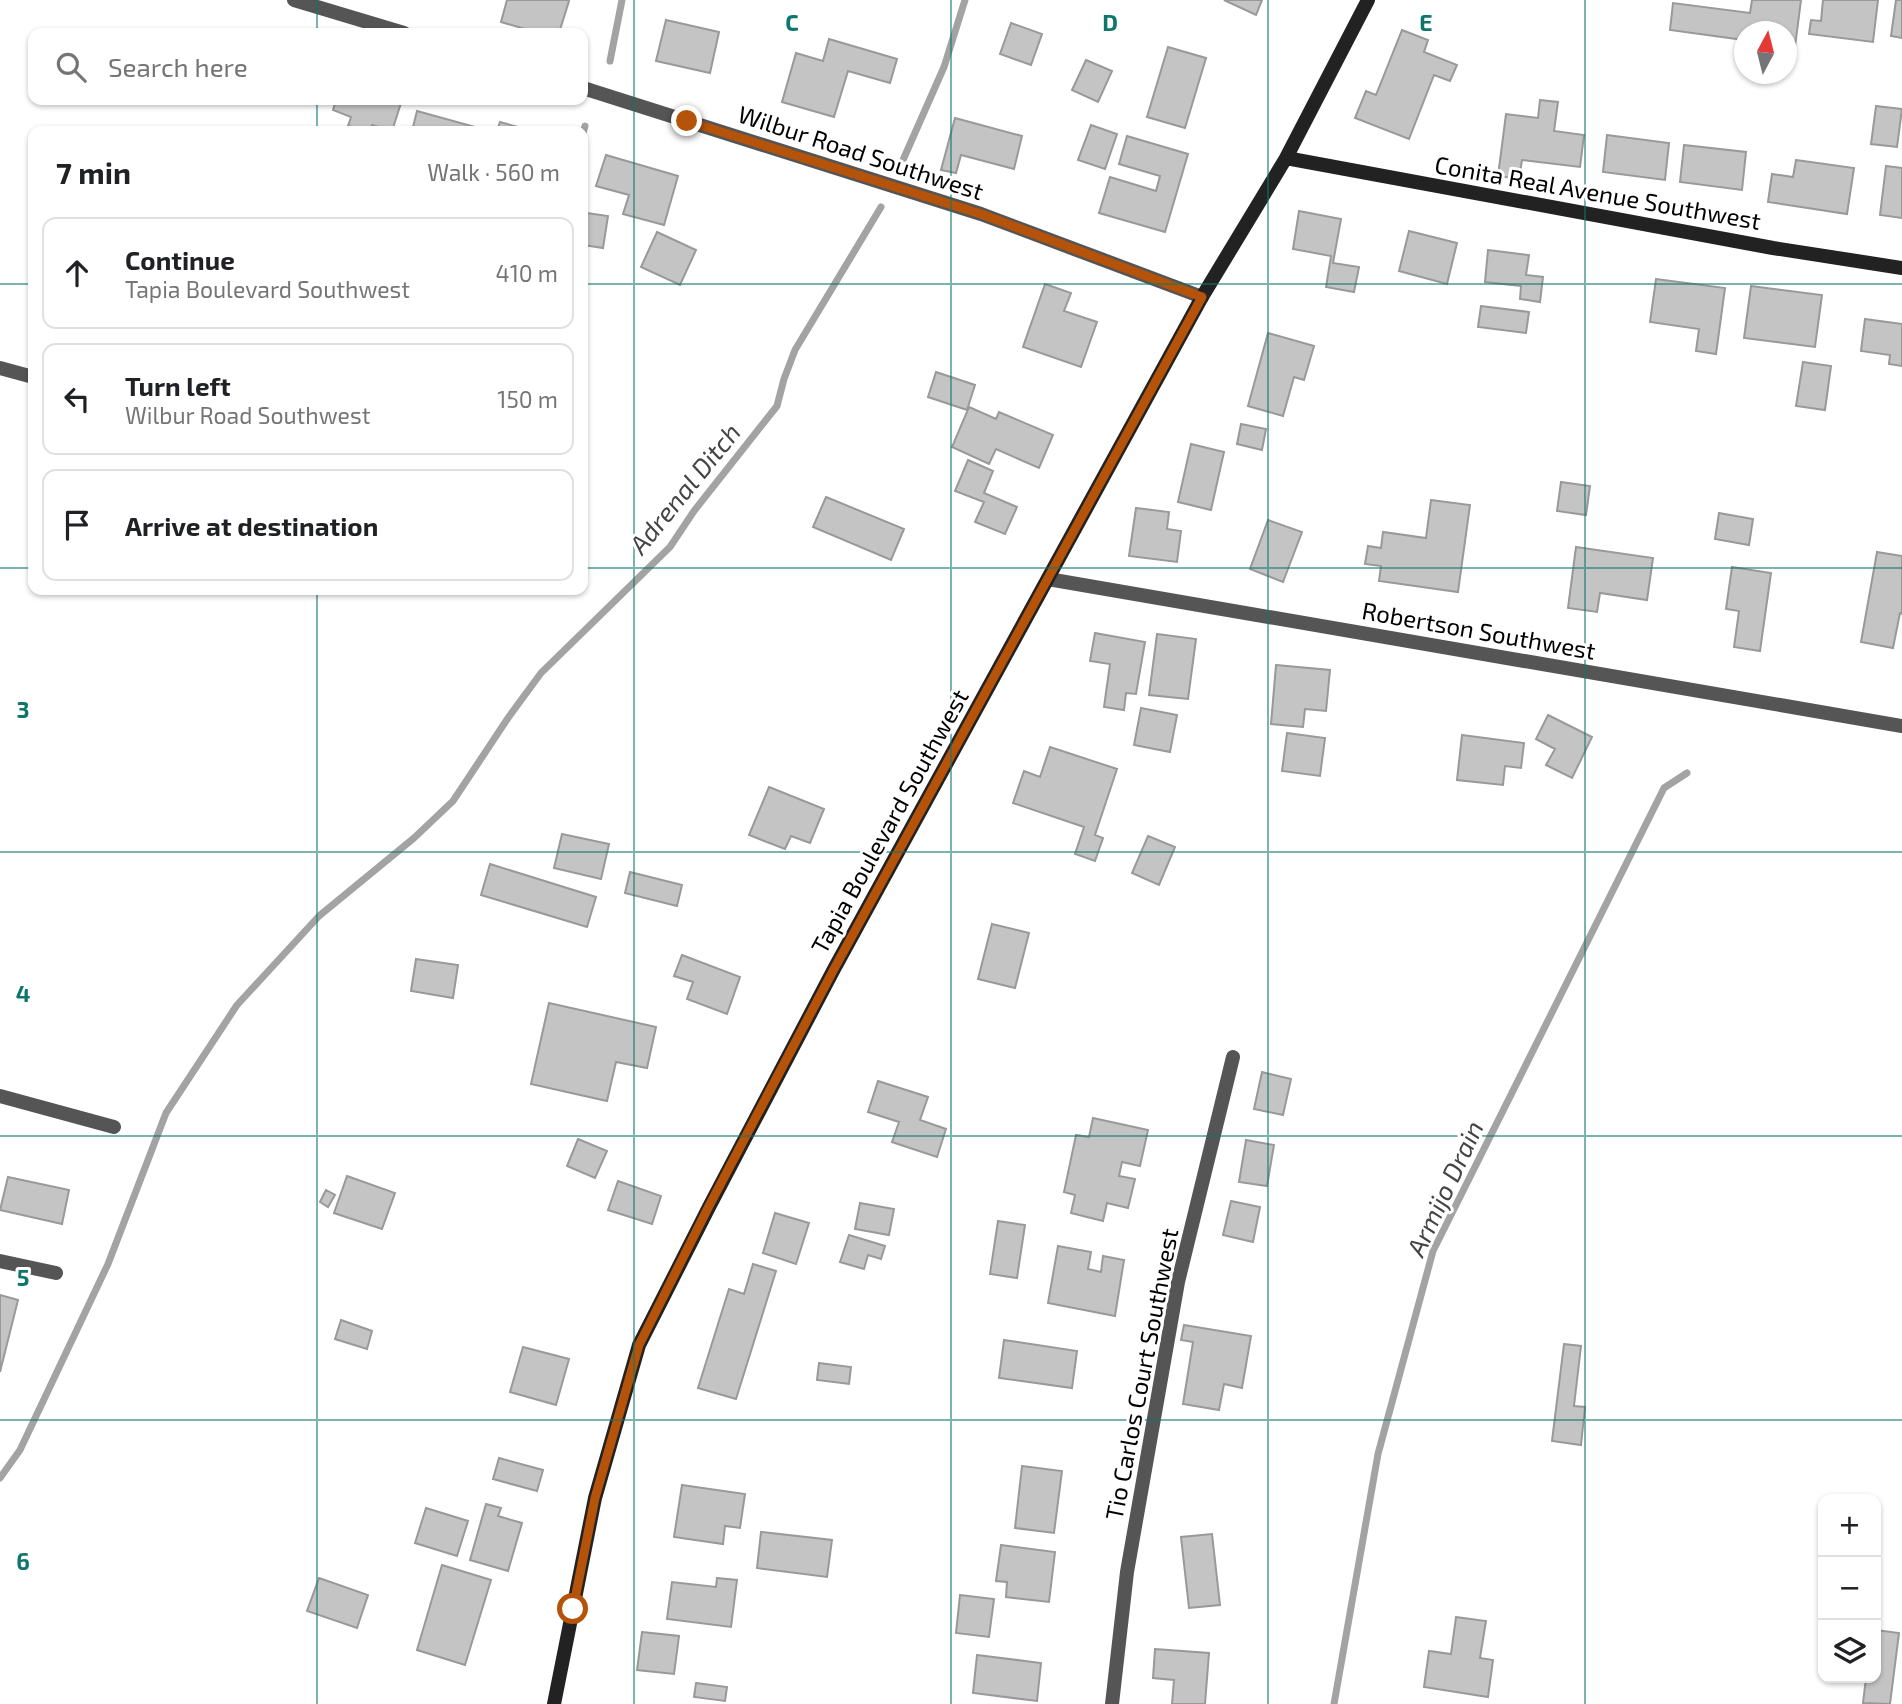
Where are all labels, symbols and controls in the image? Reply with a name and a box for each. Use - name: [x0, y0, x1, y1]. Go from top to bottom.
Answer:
- text: C: [785, 8, 799, 36]
- text: D: [1102, 8, 1118, 36]
- text: E: [1419, 8, 1433, 36]
- north arrow: [1734, 21, 1797, 84]
- search box: [28, 28, 588, 105]
- icon: search: [52, 48, 90, 86]
- text: Search here: [108, 51, 248, 82]
- street label: Wilbur Road Southwest: [735, 99, 987, 205]
- route end: [671, 105, 702, 136]
- street label: Conita Real Avenue Southwest: [1433, 149, 1763, 235]
- text: 7 min: [56, 154, 131, 190]
- text: Walk · 560 m: [427, 158, 560, 186]
- text: Continue: [125, 244, 235, 275]
- icon: ahead: [58, 254, 96, 292]
- text: 410 m: [496, 259, 558, 287]
- text: Tapia Boulevard Southwest: [125, 275, 410, 303]
- text: Turn left: [125, 370, 231, 401]
- icon: left: [58, 380, 96, 418]
- text: 150 m: [497, 385, 558, 413]
- text: Wilbur Road Southwest: [125, 401, 370, 429]
- water label: Adrenal Ditch: [621, 417, 746, 560]
- icon: arrive: [58, 506, 96, 544]
- text: Arrive at destination: [125, 510, 378, 541]
- street label: Robertson Southwest: [1360, 595, 1598, 665]
- street label: Tapia Boulevard Southwest: [804, 684, 974, 958]
- text: 3: [16, 695, 30, 723]
- text: 4: [16, 979, 30, 1007]
- water label: Armijo Drain: [1399, 1115, 1489, 1262]
- street label: Tio Carlos Court Southwest: [1098, 1226, 1184, 1522]
- text: 5: [17, 1263, 29, 1291]
- map controls: [1818, 1494, 1881, 1683]
- button: +: [1818, 1494, 1881, 1557]
- text: 6: [16, 1547, 30, 1575]
- button: −: [1818, 1557, 1881, 1620]
- route start: [557, 1593, 588, 1624]
- button: layers: [1818, 1620, 1881, 1683]

